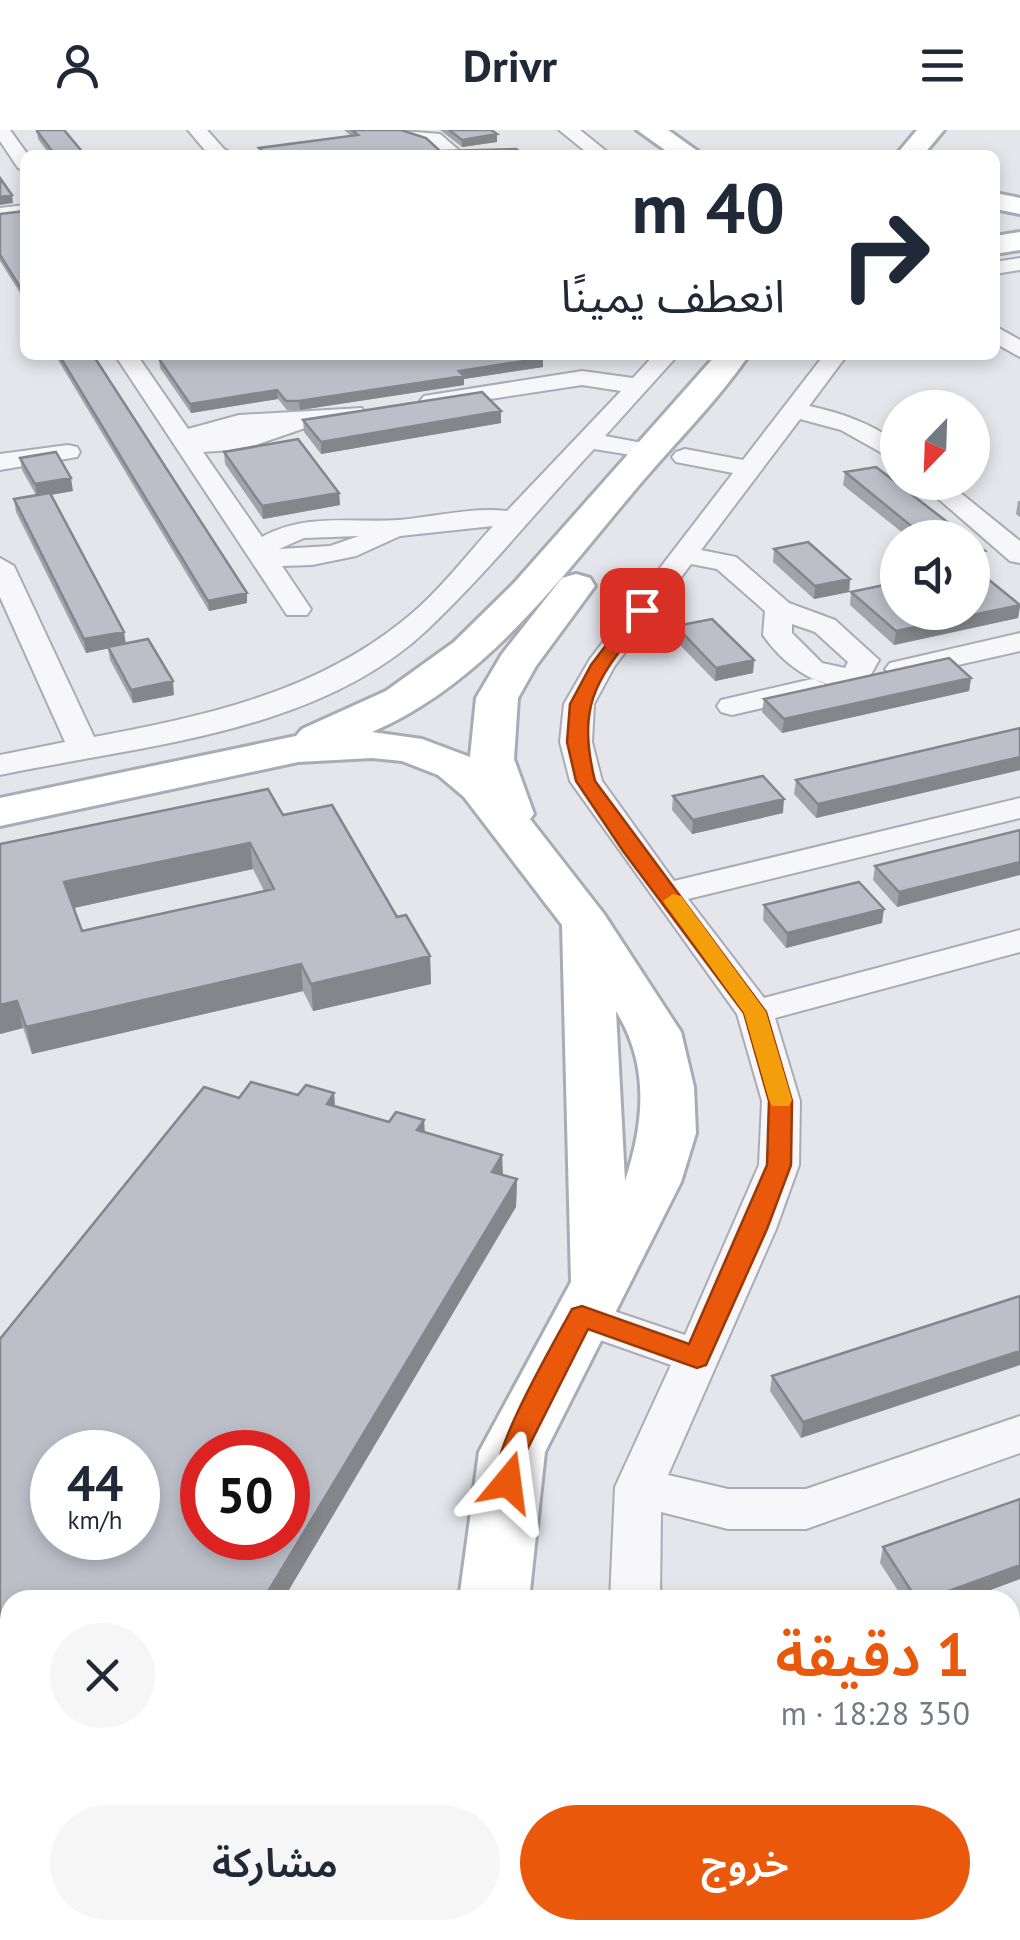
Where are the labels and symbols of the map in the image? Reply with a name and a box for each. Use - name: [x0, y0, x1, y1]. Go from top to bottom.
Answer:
- north arrow: [880, 390, 990, 500]
- pin: [600, 568, 685, 653]
- speed limit sign: 50: [180, 1430, 310, 1560]
- position arrow: [456, 1430, 560, 1534]

